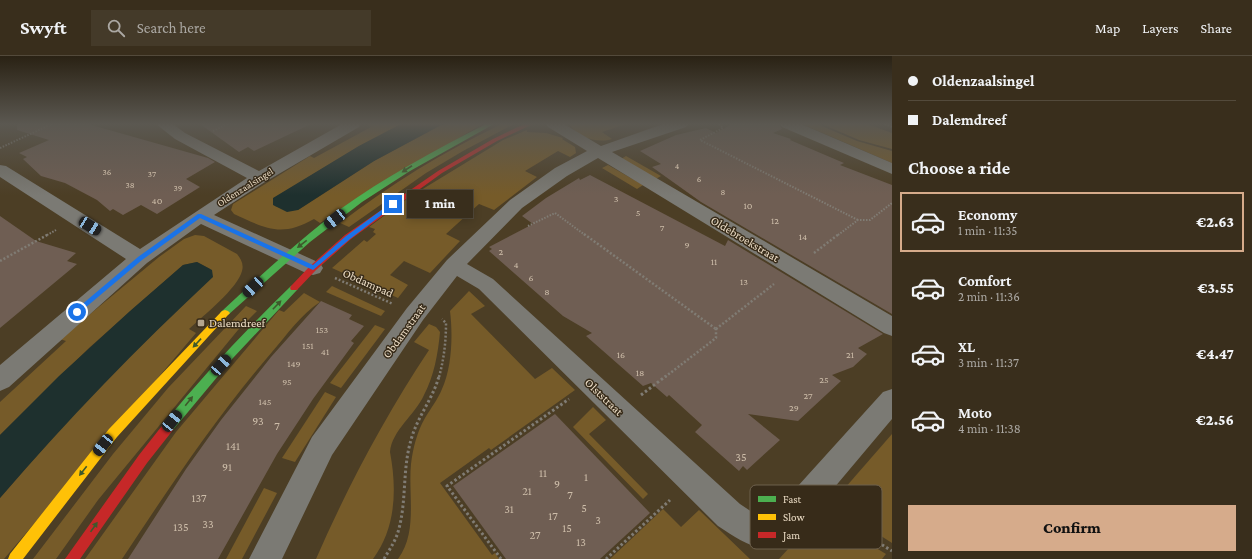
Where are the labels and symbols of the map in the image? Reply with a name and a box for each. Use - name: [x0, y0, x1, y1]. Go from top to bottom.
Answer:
- house number: 4: [675, 161, 680, 171]
- street label: Oldenzaalsingel: [215, 165, 275, 209]
- one-way arrow: [401, 165, 413, 172]
- house number: 36: [103, 167, 112, 177]
- house number: 37: [148, 169, 156, 179]
- house number: 6: [697, 174, 702, 184]
- house number: 38: [125, 180, 135, 190]
- house number: 39: [174, 183, 183, 193]
- house number: 8: [721, 187, 726, 197]
- callout: 1 min: [407, 190, 473, 218]
- house number: 3: [614, 193, 619, 204]
- house number: 40: [152, 195, 163, 206]
- route end: [384, 195, 402, 213]
- house number: 10: [744, 200, 753, 211]
- car: [322, 207, 348, 231]
- house number: 5: [636, 207, 641, 218]
- street label: Oldebroekstraat: [708, 213, 783, 266]
- car: [77, 215, 103, 237]
- house number: 12: [771, 215, 779, 226]
- house number: 7: [660, 222, 665, 233]
- house number: 14: [799, 231, 807, 242]
- house number: 9: [684, 239, 690, 250]
- one-way arrow: [296, 240, 307, 249]
- house number: 2: [499, 246, 504, 257]
- house number: 11: [711, 256, 717, 267]
- house number: 4: [513, 259, 519, 270]
- street label: Obdampad: [341, 266, 396, 301]
- house number: 6: [528, 272, 534, 283]
- car: [240, 274, 266, 300]
- house number: 13: [740, 276, 748, 287]
- house number: 8: [544, 286, 550, 297]
- one-way arrow: [272, 300, 282, 310]
- street label: Obdamstraat: [380, 300, 429, 361]
- route start: [68, 303, 86, 321]
- place label: Dalemdreef: [209, 316, 266, 330]
- marker: Dalemdreef: [196, 318, 206, 328]
- house number: 153: [316, 324, 329, 335]
- one-way arrow: [192, 338, 202, 348]
- house number: 151: [302, 340, 314, 351]
- house number: 41: [321, 346, 329, 357]
- house number: 16: [617, 349, 625, 360]
- house number: 21: [846, 349, 854, 360]
- car: [209, 352, 233, 378]
- house number: 149: [287, 358, 301, 369]
- house number: 18: [636, 367, 644, 378]
- house number: 25: [819, 374, 829, 385]
- street label: Olststraat: [582, 375, 627, 419]
- house number: 95: [282, 376, 292, 387]
- house number: 27: [803, 390, 813, 401]
- one-way arrow: [185, 395, 193, 406]
- house number: 145: [258, 396, 272, 407]
- house number: 29: [789, 402, 799, 413]
- car: [160, 408, 184, 434]
- house number: 93: [252, 414, 264, 428]
- house number: 7: [274, 419, 280, 433]
- car: [91, 432, 115, 458]
- house number: 141: [226, 439, 240, 453]
- house number: 35: [735, 450, 747, 464]
- house number: 91: [222, 460, 232, 474]
- one-way arrow: [78, 466, 87, 477]
- house number: 11: [539, 466, 547, 480]
- house number: 1: [584, 470, 588, 484]
- house number: 9: [554, 477, 560, 491]
- house number: 21: [522, 484, 532, 498]
- legend: [750, 485, 882, 549]
- house number: 7: [567, 488, 573, 502]
- house number: 137: [191, 491, 207, 505]
- text: Fast: [783, 493, 802, 505]
- house number: 5: [581, 501, 587, 515]
- house number: 31: [504, 502, 514, 516]
- house number: 17: [548, 509, 558, 523]
- text: Slow: [783, 511, 805, 523]
- house number: 3: [595, 513, 601, 527]
- house number: 33: [202, 517, 214, 531]
- house number: 135: [173, 520, 189, 534]
- house number: 15: [562, 521, 572, 535]
- one-way arrow: [90, 522, 98, 532]
- house number: 27: [529, 528, 541, 542]
- text: Jam: [782, 529, 800, 542]
- house number: 13: [576, 535, 586, 549]

